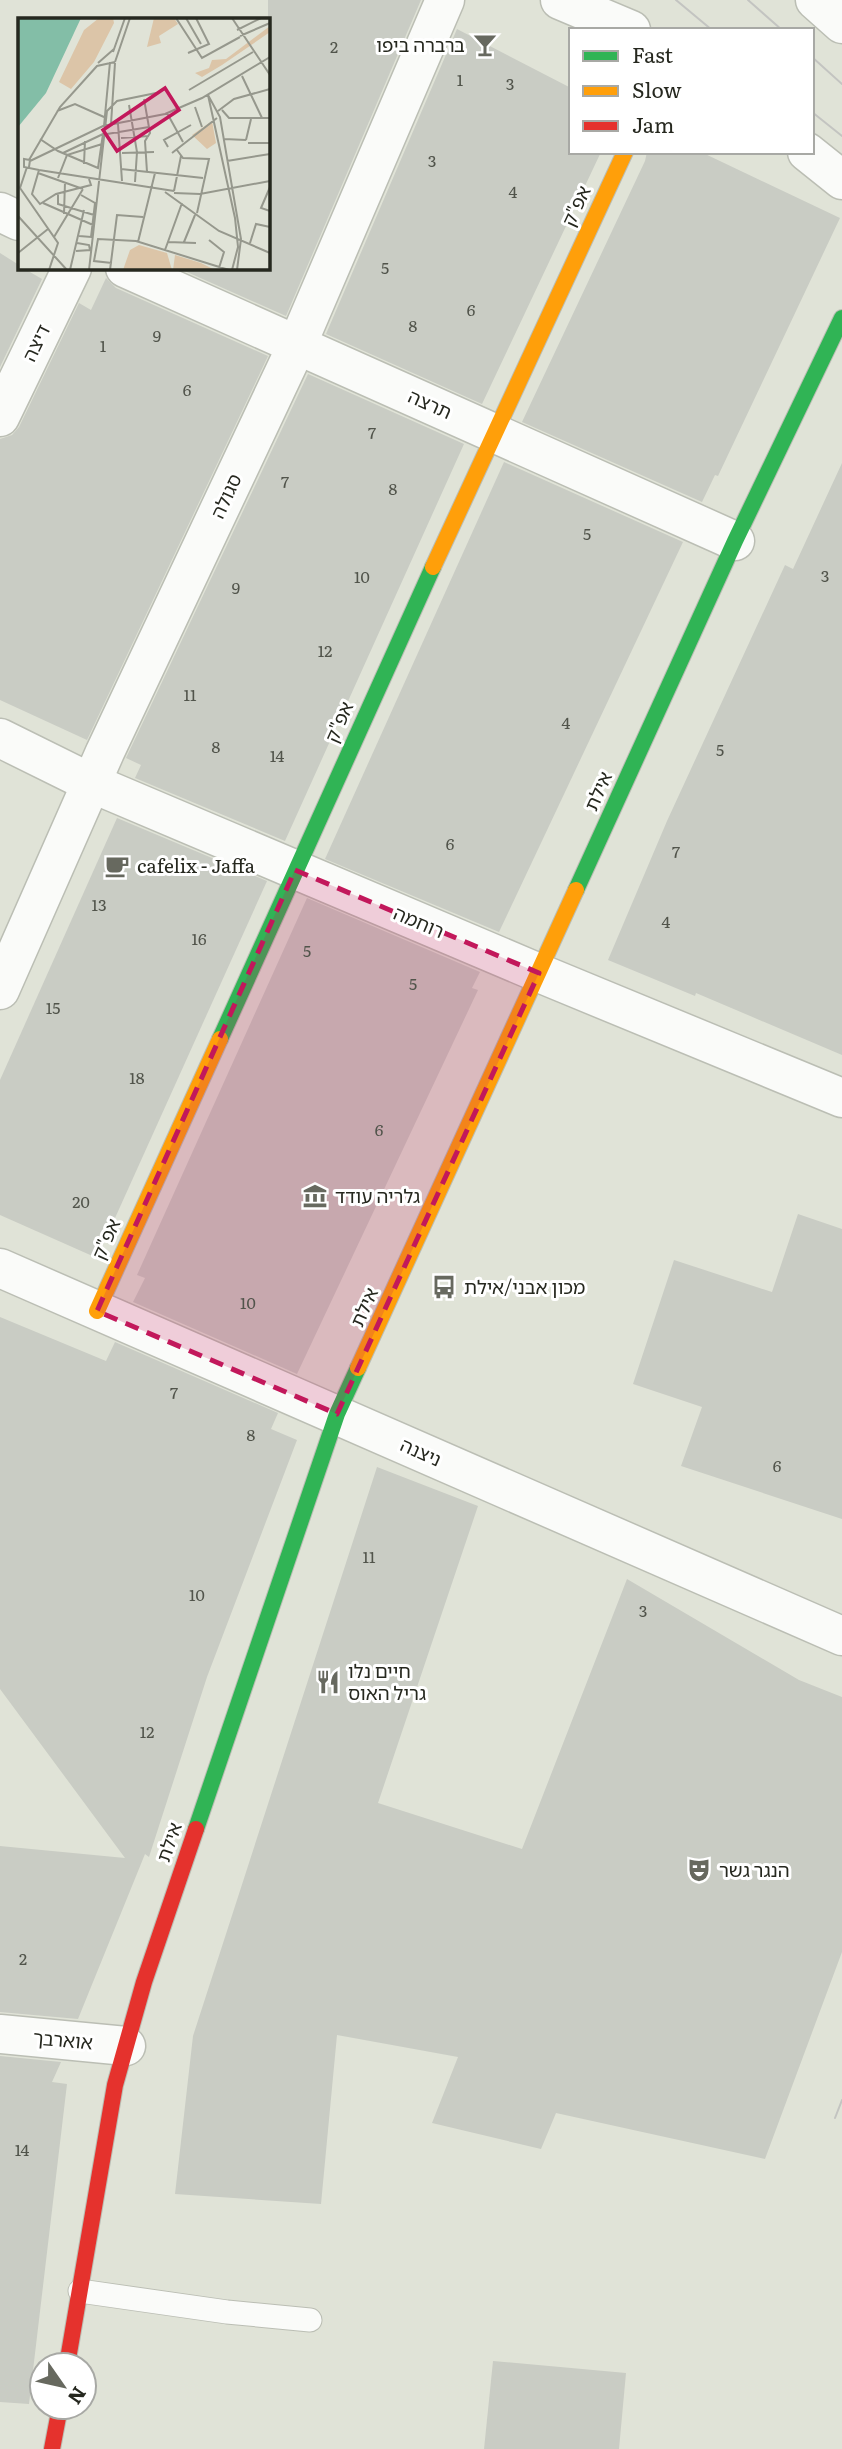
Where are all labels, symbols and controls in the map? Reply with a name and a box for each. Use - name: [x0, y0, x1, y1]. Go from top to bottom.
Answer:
- inset map: [18, 18, 270, 270]
- legend: [569, 28, 814, 154]
- place label: ברברה ביפו: [376, 30, 465, 58]
- bar icon: ברברה ביפו: [471, 31, 499, 59]
- house number: 2: [330, 34, 338, 58]
- text: Fast: [632, 38, 673, 69]
- house number: 1: [457, 67, 464, 91]
- house number: 3: [506, 71, 514, 95]
- text: Slow: [632, 73, 682, 104]
- text: Jam: [632, 108, 674, 139]
- house number: 3: [428, 148, 436, 172]
- house number: 4: [509, 179, 518, 203]
- street label: אפ"ק: [553, 180, 597, 231]
- house number: 5: [381, 255, 389, 279]
- house number: 6: [467, 297, 476, 321]
- house number: 8: [409, 313, 418, 337]
- street label: דיצה: [14, 319, 56, 366]
- house number: 9: [153, 323, 161, 347]
- house number: 1: [100, 333, 107, 357]
- house number: 6: [183, 377, 192, 401]
- street label: תרצה: [404, 381, 457, 425]
- house number: 7: [368, 420, 376, 444]
- street label: סגולה: [203, 468, 248, 523]
- house number: 7: [281, 469, 289, 493]
- house number: 8: [389, 476, 398, 500]
- house number: 5: [583, 521, 591, 545]
- house number: 3: [821, 563, 829, 587]
- house number: 10: [354, 564, 370, 588]
- house number: 9: [232, 575, 240, 599]
- house number: 12: [318, 638, 332, 662]
- house number: 11: [183, 682, 197, 706]
- street label: אפ"ק: [317, 697, 359, 747]
- house number: 4: [562, 710, 571, 734]
- house number: 8: [212, 734, 221, 758]
- house number: 5: [716, 737, 724, 761]
- house number: 14: [270, 743, 285, 767]
- street label: אילת: [576, 767, 618, 815]
- house number: 6: [446, 831, 455, 855]
- house number: 7: [672, 839, 680, 863]
- place label: cafelix - Jaffa: [137, 851, 256, 879]
- cafe icon: cafelix - Jaffa: [103, 852, 131, 880]
- house number: 13: [91, 892, 107, 916]
- street label: רוחמה: [390, 898, 449, 944]
- house number: 4: [662, 909, 671, 933]
- house number: 16: [191, 926, 207, 950]
- house number: 5: [303, 938, 311, 962]
- house number: 5: [409, 971, 417, 995]
- house number: 15: [46, 995, 60, 1019]
- house number: 18: [129, 1065, 145, 1089]
- house number: 6: [375, 1117, 384, 1141]
- place label: גלריה עודד: [335, 1181, 420, 1209]
- museum icon: גלריה עודד: [301, 1182, 329, 1210]
- house number: 20: [72, 1189, 90, 1213]
- street label: אפ"ק: [84, 1214, 126, 1264]
- place label: מכון אבני/אילת: [464, 1272, 585, 1300]
- bus stop icon: מכון אבני/אילת: [430, 1273, 458, 1301]
- street label: אילת: [342, 1283, 384, 1331]
- house number: 10: [240, 1290, 256, 1314]
- house number: 7: [170, 1380, 178, 1404]
- house number: 8: [247, 1422, 256, 1446]
- street label: ניצנה: [396, 1430, 446, 1472]
- house number: 6: [773, 1453, 782, 1477]
- house number: 11: [362, 1544, 376, 1568]
- house number: 10: [189, 1582, 205, 1606]
- house number: 3: [639, 1598, 647, 1622]
- place label: חיים נלו גריל האוס: [348, 1656, 426, 1706]
- restaurant icon: חיים נלו גריל האוס: [314, 1668, 342, 1696]
- house number: 12: [140, 1719, 154, 1743]
- street label: אילת: [148, 1818, 188, 1865]
- place label: הנגר גשר: [719, 1855, 790, 1883]
- theatre icon: הנגר גשר: [685, 1856, 713, 1884]
- house number: 2: [19, 1946, 27, 1970]
- street label: אוארבך: [32, 2022, 94, 2056]
- house number: 14: [15, 2137, 30, 2161]
- north arrow: [28, 2351, 98, 2421]
- text: N: [62, 2382, 94, 2411]

